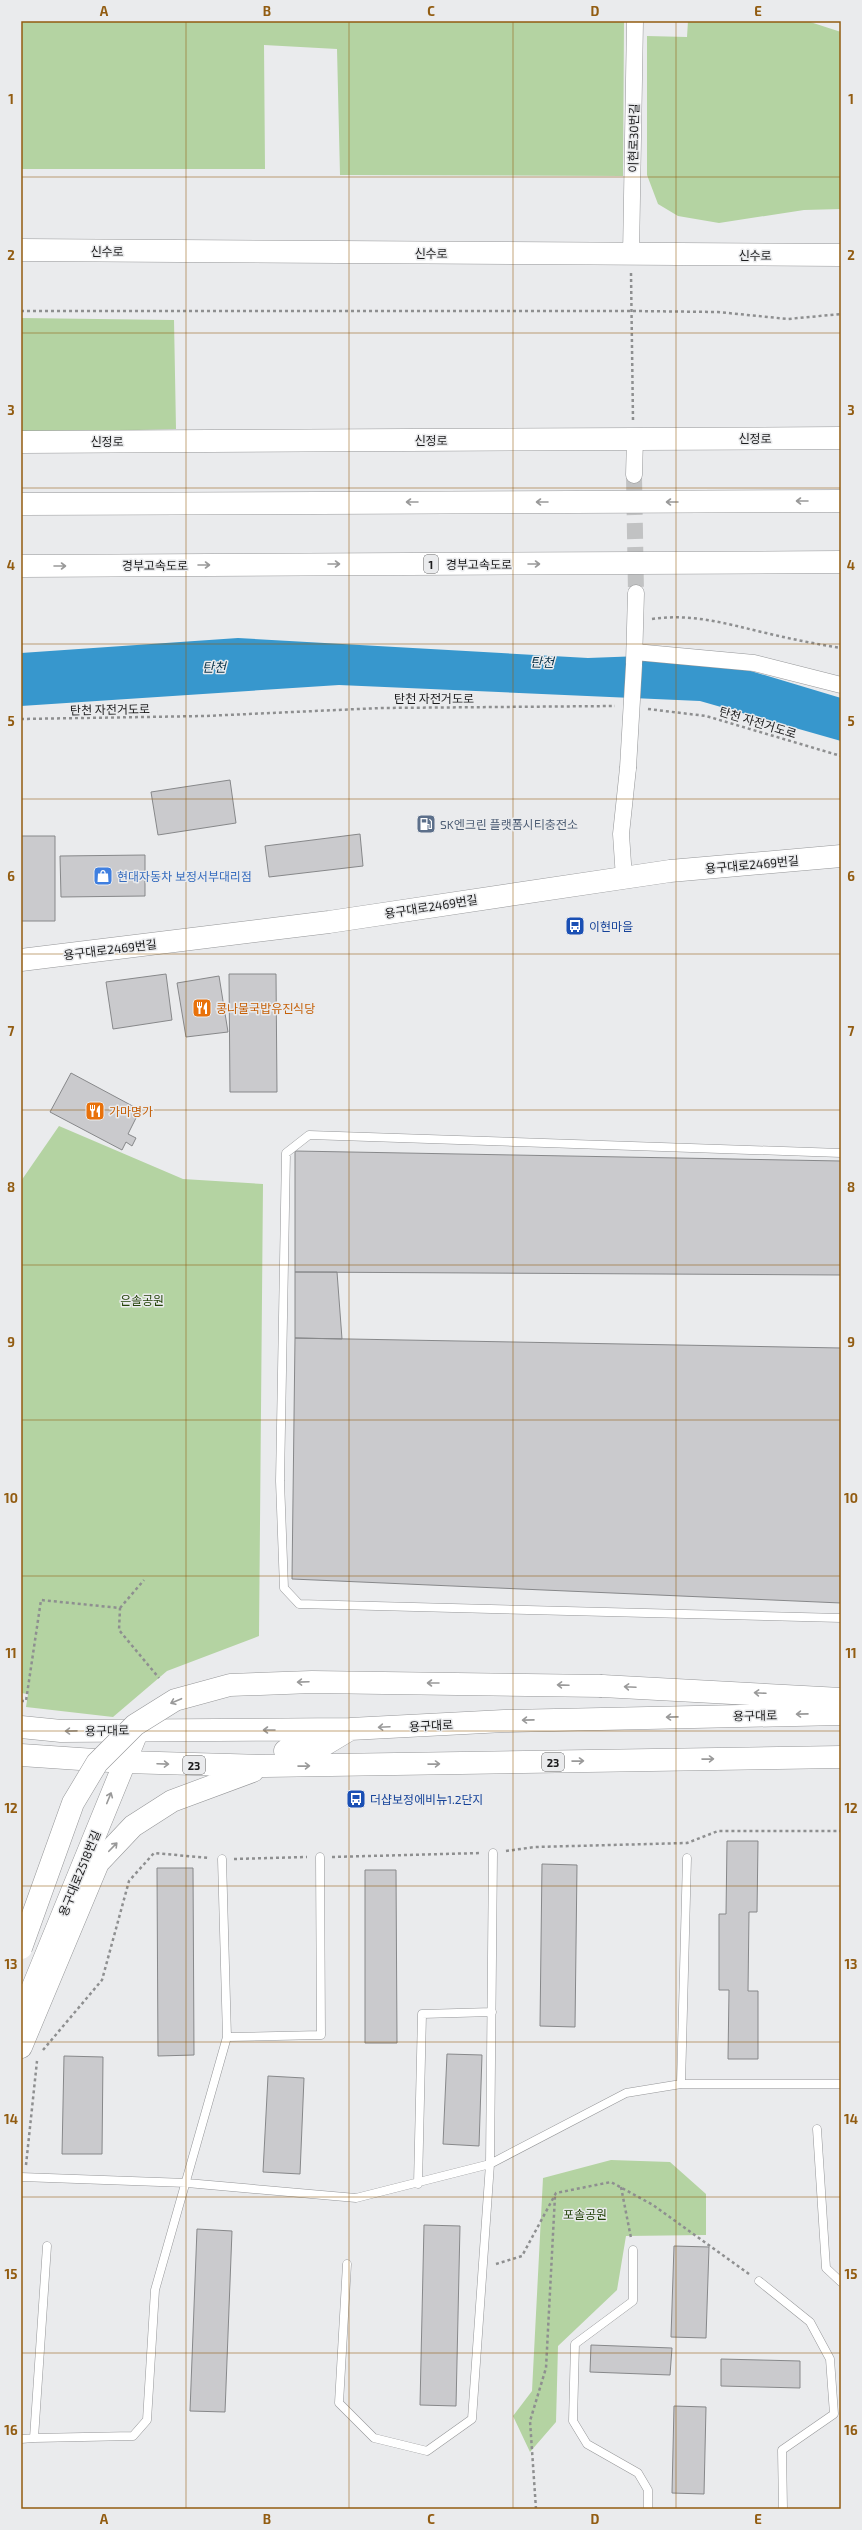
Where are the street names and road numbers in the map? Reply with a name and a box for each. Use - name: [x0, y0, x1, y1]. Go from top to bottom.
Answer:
- street label: 이현로30번길: [625, 103, 641, 173]
- street label: 신수로: [90, 244, 124, 258]
- street label: 신수로: [414, 246, 448, 260]
- street label: 신수로: [738, 248, 772, 262]
- street label: 신정로: [738, 431, 772, 445]
- street label: 신정로: [414, 433, 448, 447]
- street label: 신정로: [90, 434, 124, 448]
- road number: 1: [424, 555, 438, 573]
- street label: 경부고속도로: [446, 557, 512, 571]
- street label: 경부고속도로: [122, 558, 188, 572]
- street label: 탄천 자전거도로: [394, 691, 474, 705]
- street label: 탄천 자전거도로: [70, 701, 150, 717]
- street label: 탄천 자전거도로: [718, 704, 798, 740]
- street label: 용구대로2469번길: [705, 853, 799, 875]
- street label: 용구대로2469번길: [383, 892, 479, 920]
- street label: 용구대로2469번길: [62, 936, 158, 962]
- street label: 용구대로: [733, 1708, 777, 1722]
- street label: 용구대로: [409, 1717, 453, 1733]
- street label: 용구대로: [85, 1723, 129, 1737]
- road number: 23: [542, 1753, 564, 1771]
- road number: 23: [183, 1756, 205, 1774]
- street label: 용구대로2518번길: [55, 1828, 103, 1918]

